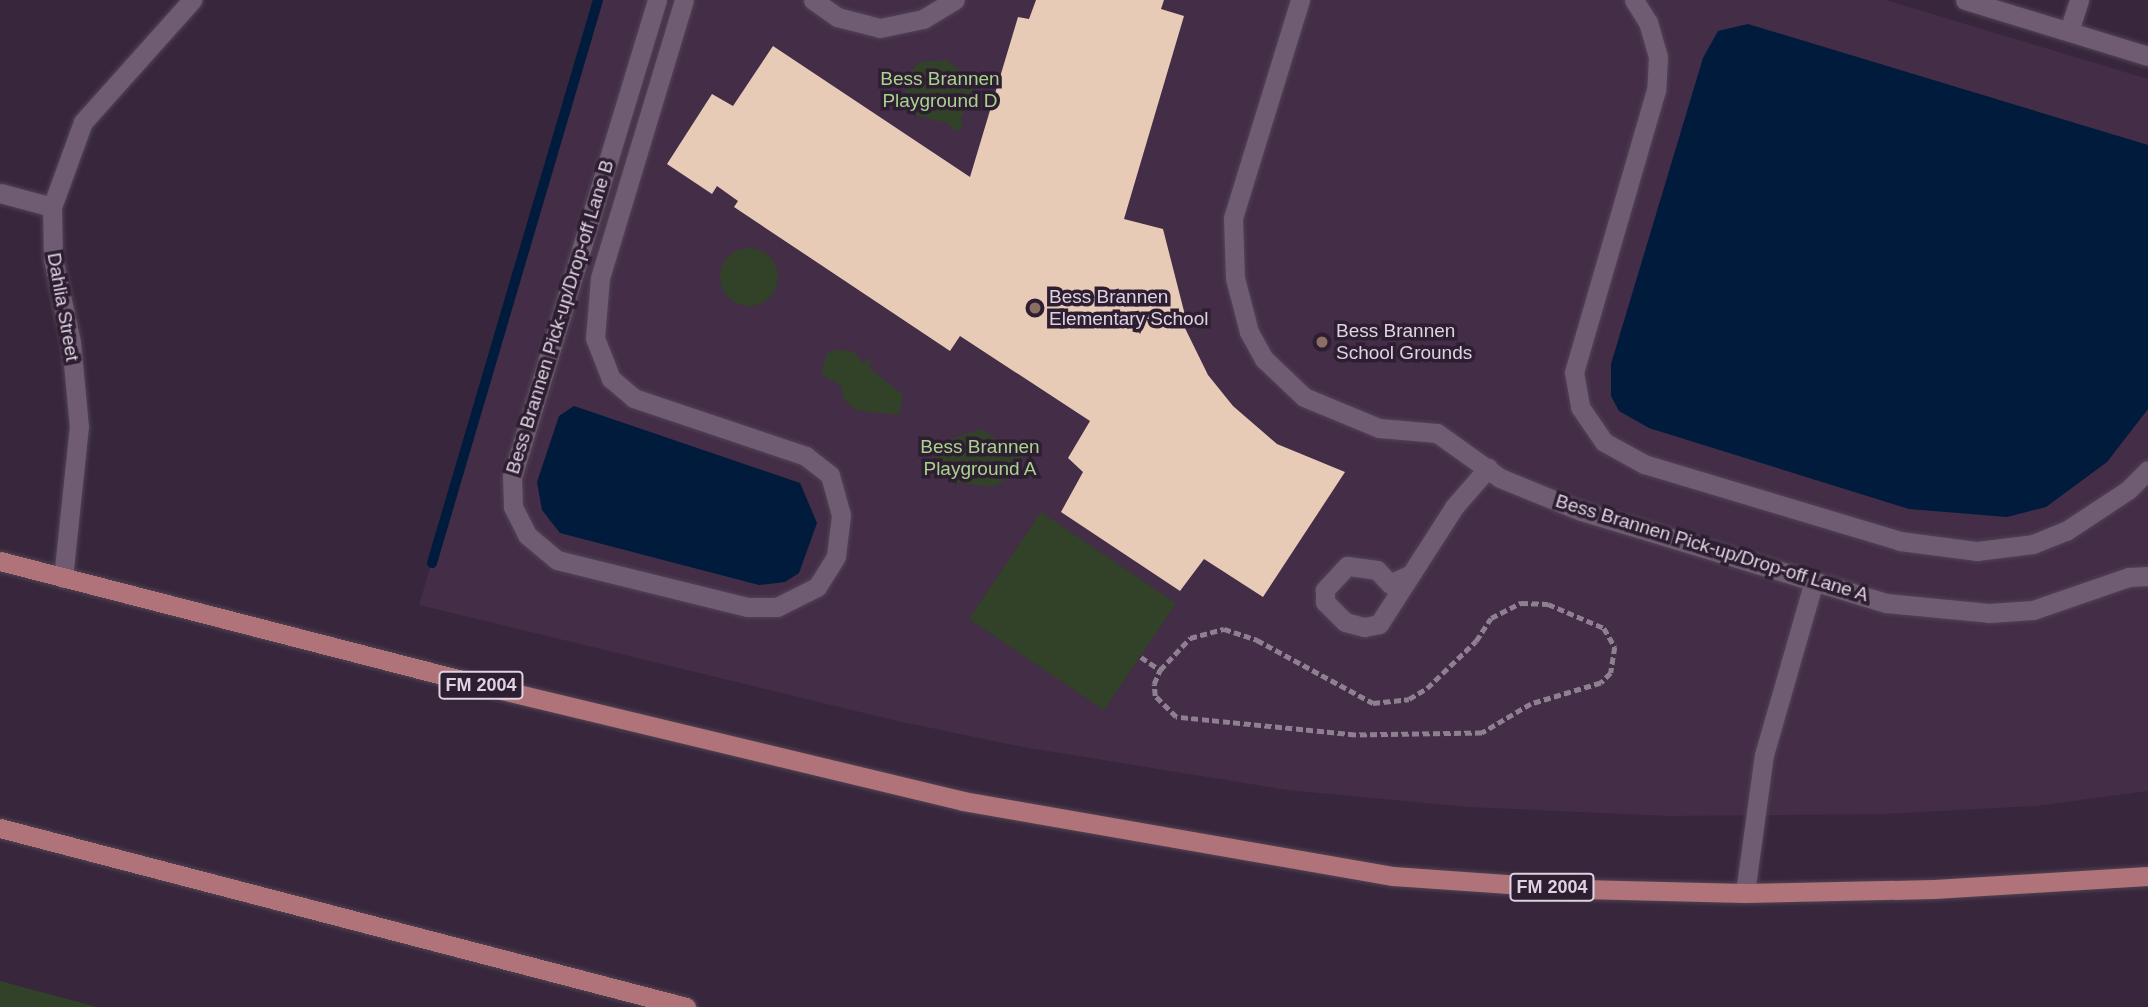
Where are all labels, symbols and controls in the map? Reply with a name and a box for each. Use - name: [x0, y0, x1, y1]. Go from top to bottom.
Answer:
- park label: Bess Brannen Playground D: [880, 68, 1000, 112]
- street label: Bess Brannen Pick-up/Drop-off Lane B: [501, 157, 619, 477]
- street label: Dahlia Street: [42, 251, 84, 363]
- place label: Bess Brannen Elementary School: [1049, 286, 1208, 330]
- marker: Bess Brannen Elementary School: [1027, 300, 1043, 316]
- place label: Bess Brannen School Grounds: [1336, 320, 1472, 364]
- marker: Bess Brannen School Grounds: [1314, 334, 1330, 350]
- park label: Bess Brannen Playground A: [920, 436, 1040, 480]
- street label: Bess Brannen Pick-up/Drop-off Lane A: [1552, 489, 1872, 607]
- road number: FM 2004: [437, 670, 525, 700]
- road number: FM 2004: [1508, 872, 1596, 902]

